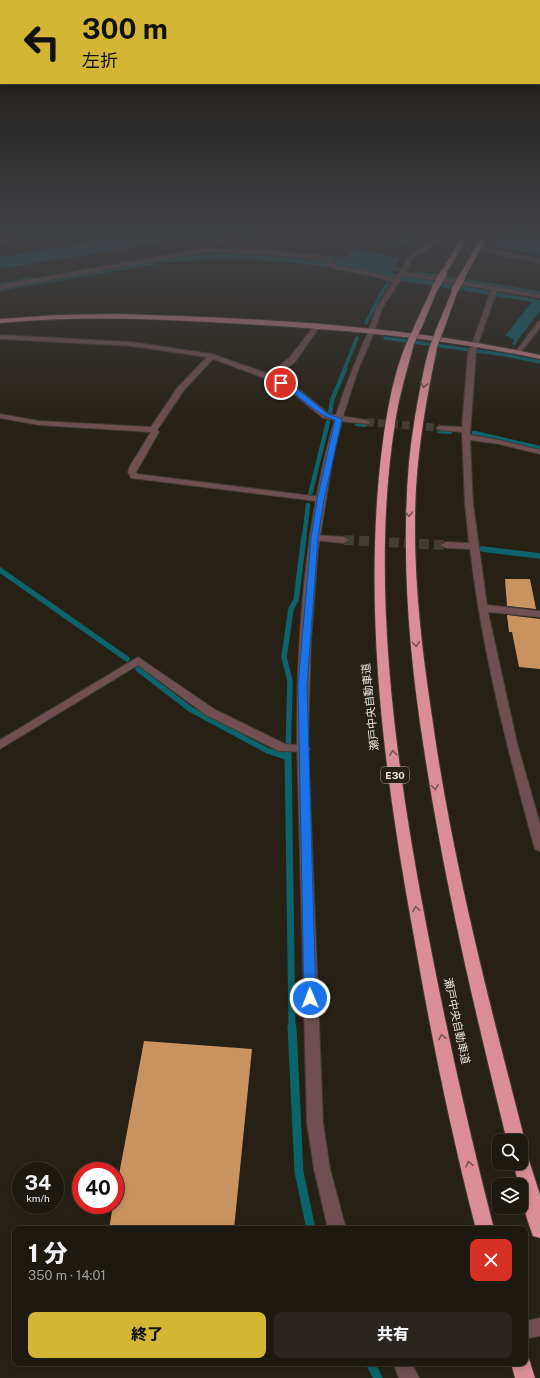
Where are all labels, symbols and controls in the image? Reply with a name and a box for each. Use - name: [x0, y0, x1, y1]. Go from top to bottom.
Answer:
- text: 300 m: [82, 12, 168, 45]
- icon: left: [16, 16, 68, 68]
- text: 左折: [82, 50, 118, 71]
- pin: [264, 366, 298, 400]
- icon: arrive: [270, 372, 292, 394]
- one-way arrow: [420, 382, 428, 389]
- one-way arrow: [405, 511, 414, 517]
- one-way arrow: [411, 641, 420, 647]
- street label: 瀬戸中央自動車道: [359, 663, 381, 751]
- one-way arrow: [389, 750, 398, 756]
- road number: E30: [381, 767, 409, 783]
- one-way arrow: [430, 784, 439, 790]
- one-way arrow: [412, 906, 421, 913]
- position arrow: [289, 977, 331, 1019]
- street label: 瀬戸中央自動車道: [442, 977, 472, 1065]
- one-way arrow: [438, 1034, 446, 1040]
- map controls: [492, 1134, 528, 1214]
- button: search: [492, 1134, 528, 1170]
- one-way arrow: [466, 1161, 474, 1167]
- speed limit sign: 40: [72, 1162, 124, 1214]
- text: 34: [25, 1171, 51, 1195]
- button: layers: [492, 1178, 528, 1214]
- text: km/h: [26, 1192, 50, 1204]
- text: 1 分: [28, 1239, 68, 1267]
- button: close: [470, 1239, 512, 1281]
- text: 350 m · 14:01: [28, 1268, 106, 1283]
- button: 終了: [28, 1312, 266, 1358]
- button: 共有: [274, 1312, 512, 1358]

